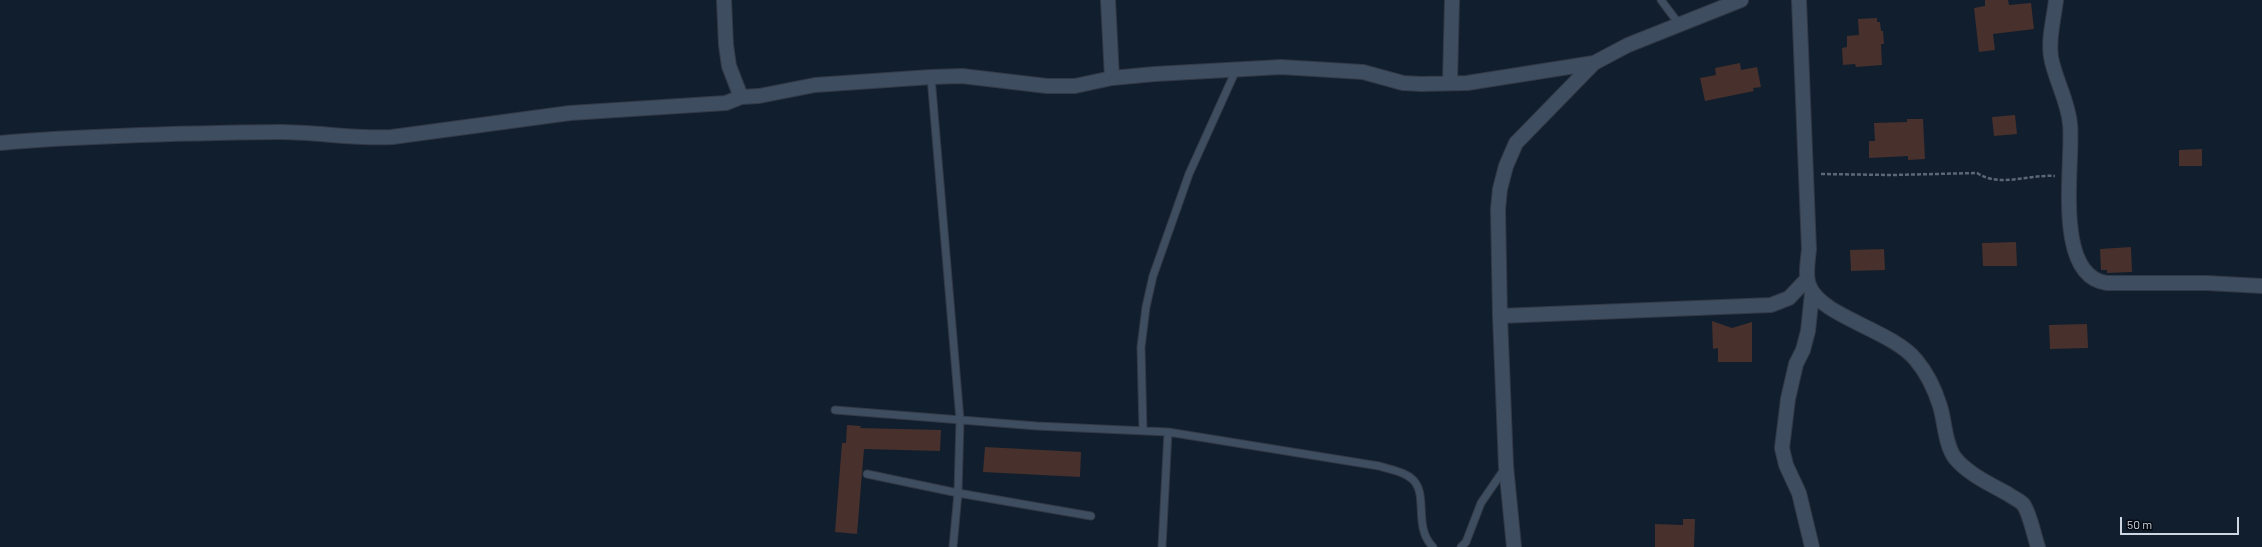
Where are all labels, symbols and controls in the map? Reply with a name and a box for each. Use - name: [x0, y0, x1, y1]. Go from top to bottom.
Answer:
- scale bar: [2122, 509, 2241, 535]
- text: 50 m: [2127, 517, 2152, 531]

